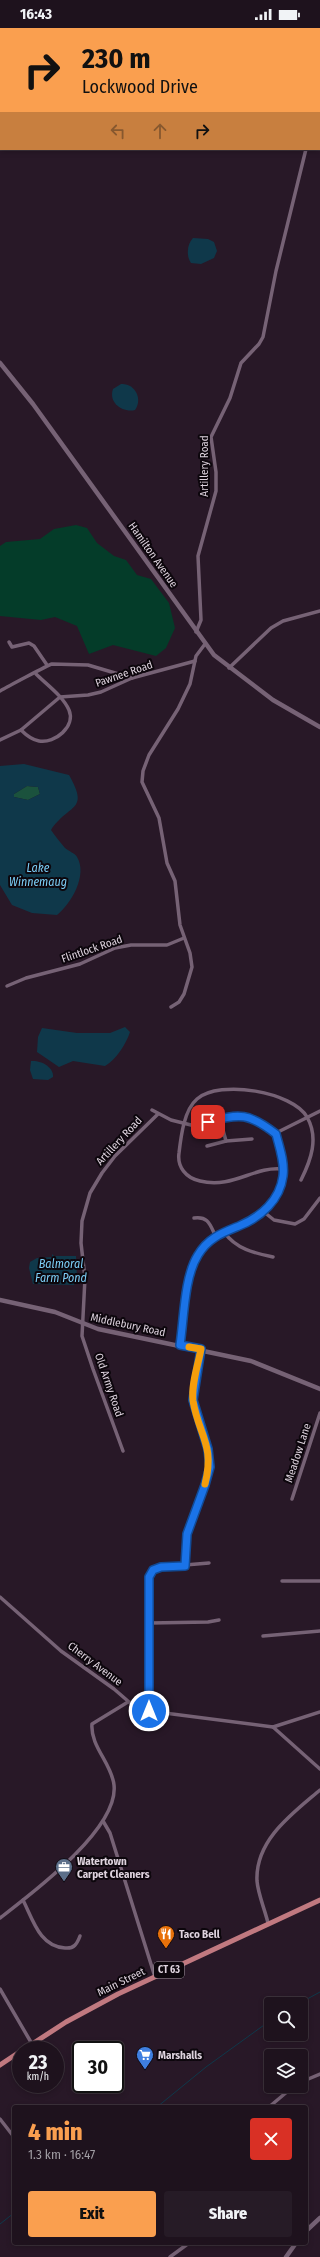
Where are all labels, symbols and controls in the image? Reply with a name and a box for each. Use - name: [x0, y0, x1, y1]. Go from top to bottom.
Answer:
- text: 16:43: [20, 5, 52, 23]
- text: 230 m: [82, 42, 151, 75]
- icon: right: [16, 44, 68, 96]
- text: Lockwood Drive: [82, 76, 198, 98]
- icon: left: [107, 120, 129, 142]
- icon: ahead: [149, 120, 171, 142]
- icon: right: [191, 120, 213, 142]
- street label: Artillery Road: [198, 435, 211, 497]
- street label: Hamilton Avenue: [126, 520, 180, 590]
- street label: Pawnee Road: [94, 658, 154, 690]
- water label: Lake Winnemaug: [9, 861, 67, 889]
- street label: Flintlock Road: [60, 933, 124, 965]
- pin: [191, 1105, 225, 1139]
- icon: arrive: [197, 1111, 219, 1133]
- street label: Artillery Road: [93, 1114, 145, 1168]
- water label: Balmoral Farm Pond: [35, 1257, 88, 1285]
- street label: Middlebury Road: [89, 1311, 167, 1339]
- street label: Old Army Road: [92, 1351, 126, 1419]
- street label: Meadow Lane: [282, 1422, 314, 1484]
- street label: Cherry Avenue: [65, 1639, 125, 1689]
- position arrow: [128, 1690, 170, 1732]
- place label: Watertown Carpet Cleaners: [77, 1855, 150, 1881]
- office icon: Watertown Carpet Cleaners: [54, 1857, 74, 1882]
- restaurant icon: Taco Bell: [156, 1924, 176, 1949]
- place label: Taco Bell: [179, 1928, 221, 1941]
- road number: CT 63: [154, 1962, 184, 1978]
- street label: Main Street: [95, 1965, 147, 1999]
- map controls: [264, 1997, 308, 2093]
- button: search: [264, 1997, 308, 2041]
- speed limit sign: 30: [72, 2041, 124, 2093]
- supermarket icon: Marshalls: [135, 2045, 155, 2070]
- place label: Marshalls: [158, 2049, 202, 2062]
- button: layers: [264, 2049, 308, 2093]
- text: 23: [29, 2050, 47, 2074]
- text: km/h: [27, 2071, 49, 2083]
- text: 4 min: [28, 2118, 82, 2146]
- button: close: [250, 2118, 292, 2160]
- text: 1.3 km · 16:47: [28, 2147, 95, 2162]
- button: Exit: [28, 2191, 156, 2237]
- button: Share: [164, 2191, 292, 2237]

